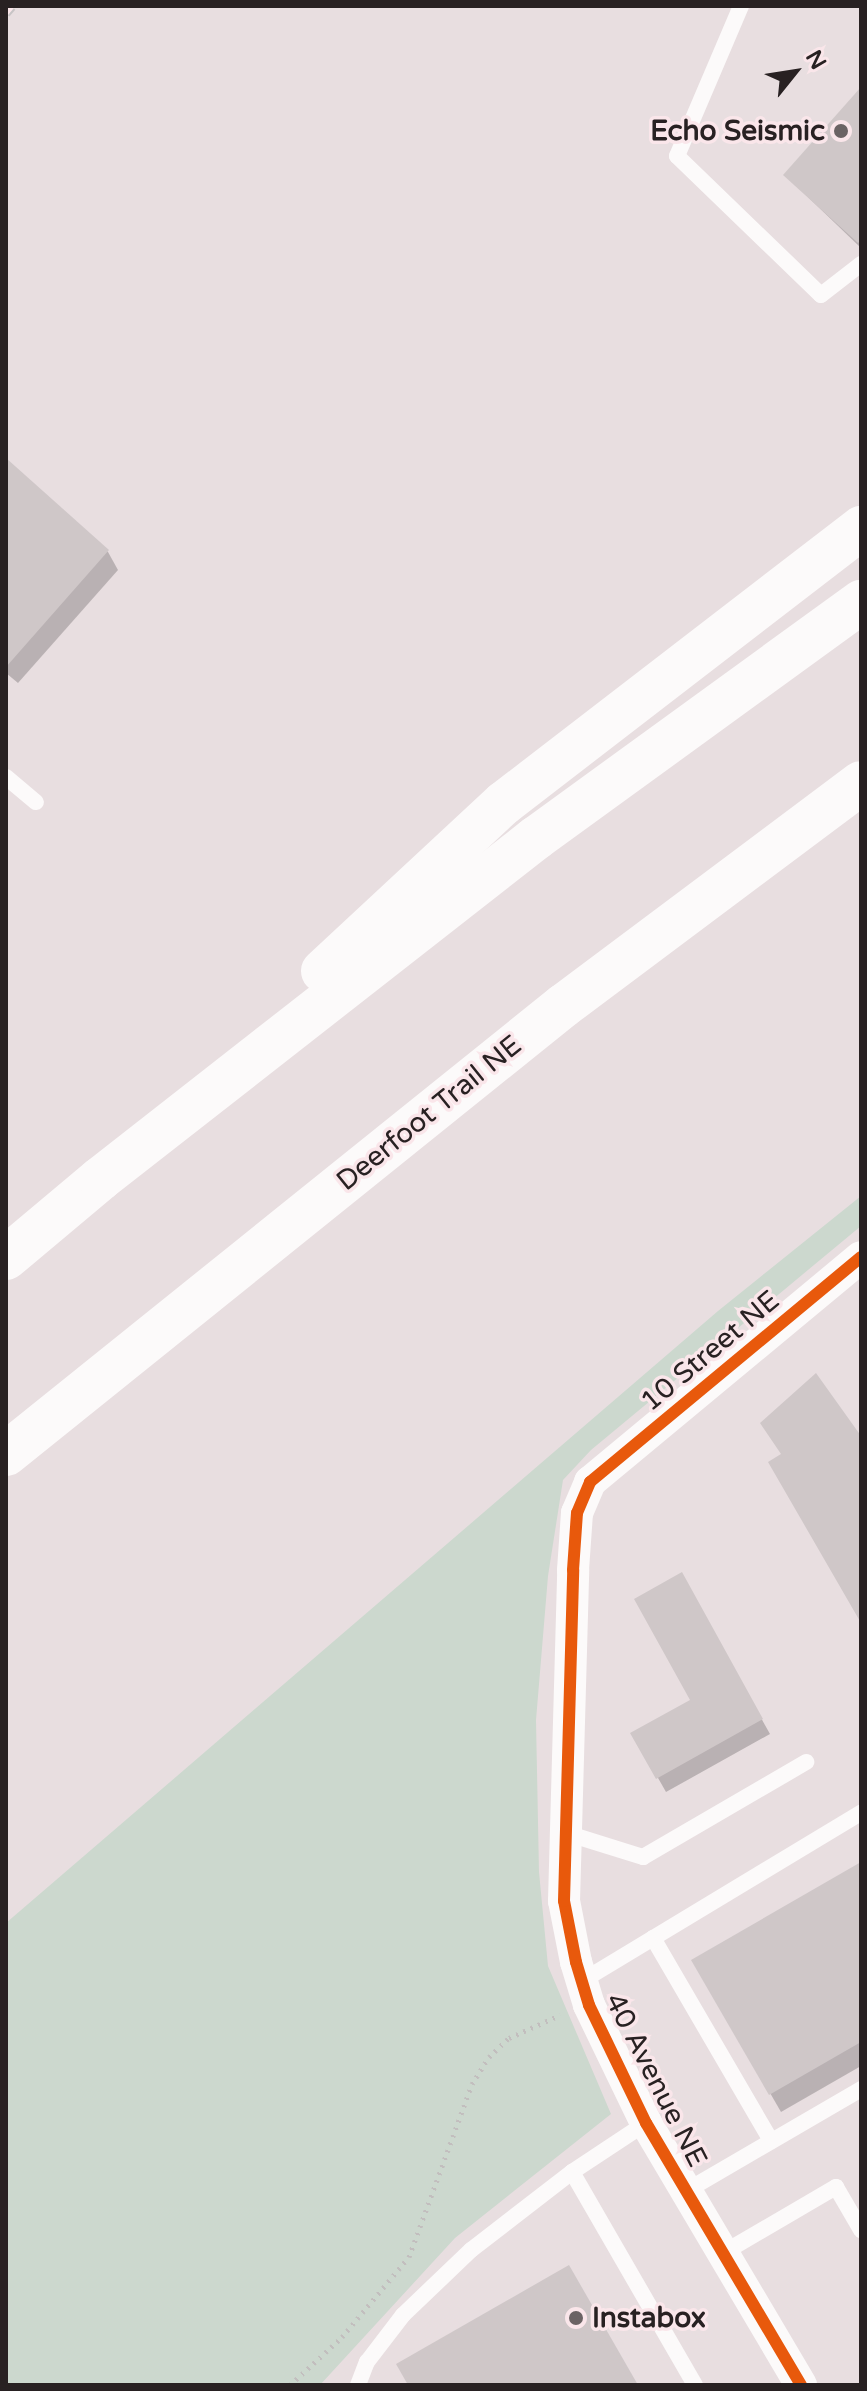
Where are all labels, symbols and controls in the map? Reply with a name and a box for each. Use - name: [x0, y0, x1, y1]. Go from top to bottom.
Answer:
- north arrow: [755, 32, 835, 112]
- text: N: [800, 46, 831, 74]
- place label: Echo Seismic: [650, 114, 825, 148]
- marker: Echo Seismic: [832, 122, 850, 140]
- street label: Deerfoot Trail NE: [330, 1028, 528, 1198]
- street label: 10 Street NE: [634, 1283, 786, 1419]
- street label: 40 Avenue NE: [598, 1988, 714, 2172]
- place label: Instabox: [592, 2301, 706, 2335]
- marker: Instabox: [567, 2309, 585, 2327]

